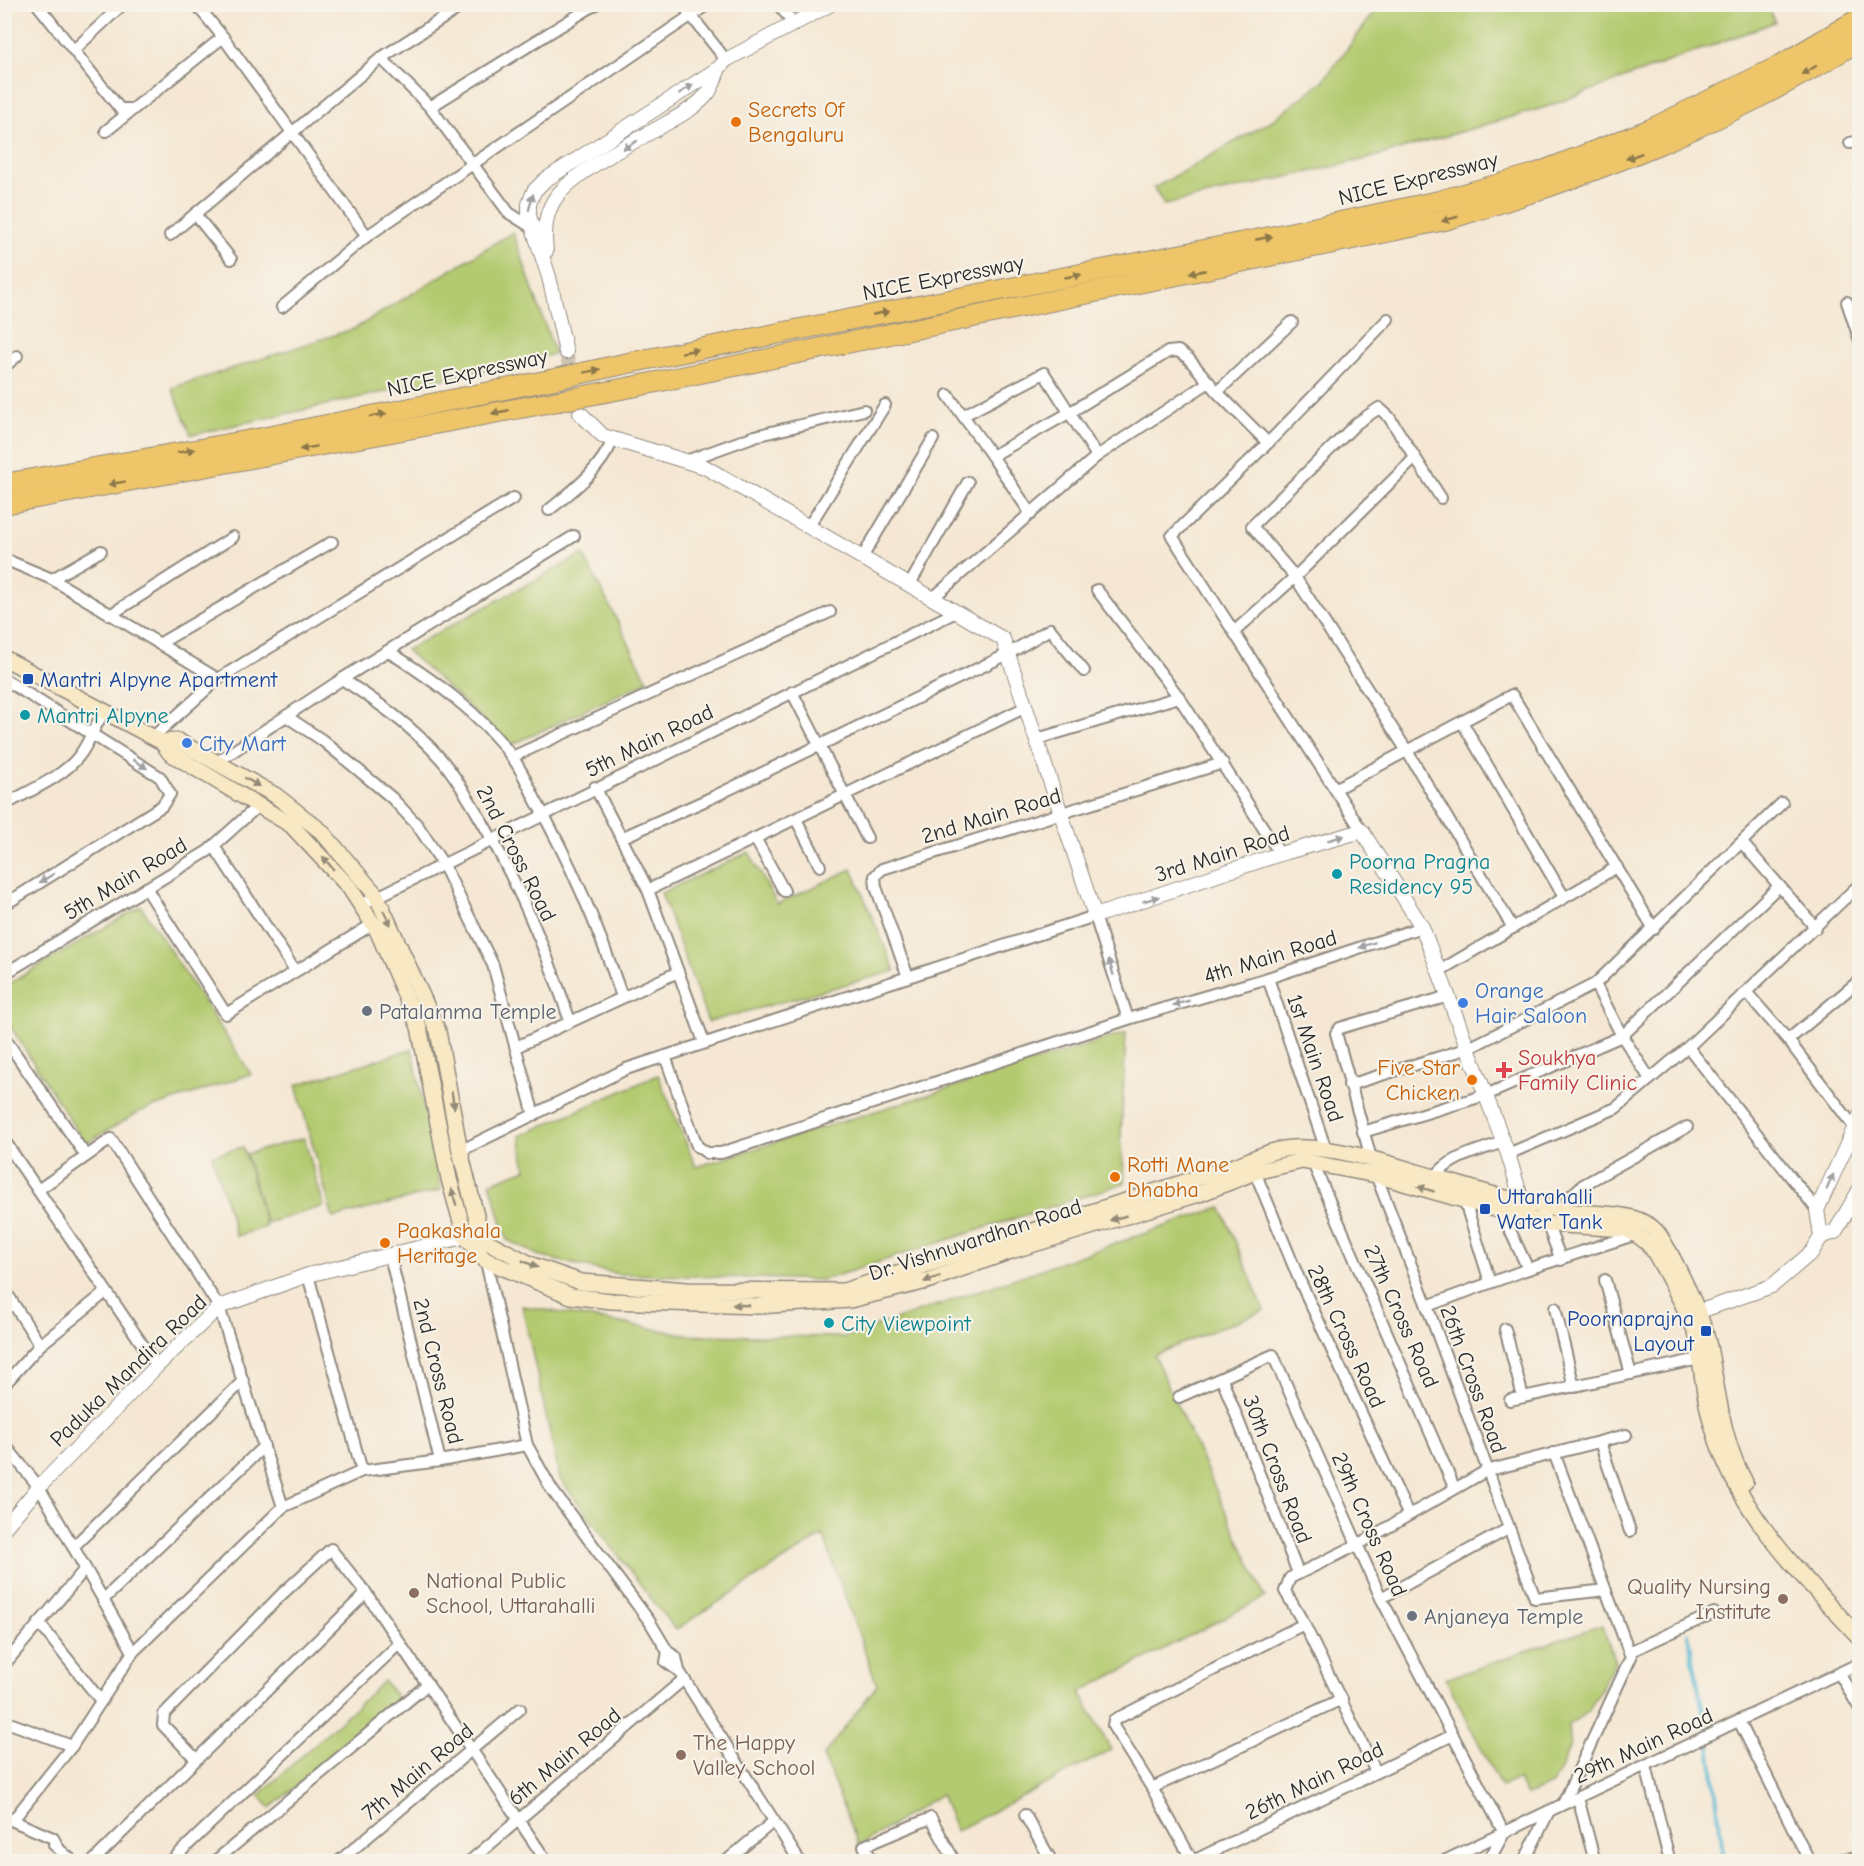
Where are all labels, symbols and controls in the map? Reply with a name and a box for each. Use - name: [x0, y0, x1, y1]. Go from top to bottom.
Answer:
- one-way arrow: [1800, 65, 1817, 75]
- one-way arrow: [678, 83, 695, 94]
- place label: Secrets Of Bengaluru: [748, 97, 846, 148]
- marker: Secrets Of Bengaluru: [729, 115, 743, 129]
- one-way arrow: [622, 139, 638, 150]
- street label: NICE Expressway: [1336, 147, 1501, 211]
- one-way arrow: [1625, 151, 1643, 161]
- one-way arrow: [527, 193, 537, 211]
- one-way arrow: [1441, 215, 1459, 224]
- one-way arrow: [1255, 233, 1274, 242]
- street label: NICE Expressway: [860, 250, 1026, 306]
- one-way arrow: [1188, 268, 1207, 277]
- one-way arrow: [1063, 271, 1082, 280]
- one-way arrow: [872, 308, 891, 317]
- street label: NICE Expressway: [385, 343, 550, 403]
- one-way arrow: [681, 346, 700, 355]
- one-way arrow: [582, 366, 601, 375]
- one-way arrow: [491, 408, 510, 417]
- one-way arrow: [368, 410, 387, 419]
- one-way arrow: [299, 444, 318, 453]
- one-way arrow: [177, 446, 196, 455]
- one-way arrow: [107, 479, 126, 488]
- place label: Mantri Alpyne Apartment: [40, 667, 278, 693]
- marker: Mantri Alpyne Apartment: [21, 672, 35, 686]
- street label: 5th Main Road: [581, 699, 718, 783]
- place label: Mantri Alpyne: [37, 703, 169, 729]
- marker: Mantri Alpyne: [18, 708, 32, 722]
- place label: City Mart: [199, 731, 286, 757]
- marker: City Mart: [180, 736, 194, 750]
- one-way arrow: [132, 758, 148, 769]
- one-way arrow: [244, 776, 260, 787]
- street label: 2nd Cross Road: [471, 781, 562, 926]
- street label: 2nd Main Road: [918, 782, 1064, 850]
- street label: 3rd Main Road: [1152, 820, 1293, 888]
- street label: 5th Main Road: [59, 832, 192, 926]
- one-way arrow: [1327, 833, 1346, 843]
- place label: Poorna Pragna Residency 95: [1349, 849, 1490, 900]
- one-way arrow: [322, 855, 335, 871]
- marker: Poorna Pragna Residency 95: [1330, 867, 1344, 881]
- one-way arrow: [38, 873, 55, 884]
- one-way arrow: [1142, 893, 1160, 903]
- one-way arrow: [382, 909, 392, 926]
- street label: 4th Main Road: [1201, 924, 1340, 990]
- one-way arrow: [1358, 941, 1376, 951]
- one-way arrow: [1106, 958, 1116, 976]
- place label: Orange Hair Saloon: [1475, 978, 1587, 1029]
- street label: 1st Main Road: [1281, 991, 1349, 1126]
- marker: Orange Hair Saloon: [1456, 996, 1470, 1010]
- place label: Patalamma Temple: [379, 999, 556, 1025]
- one-way arrow: [1172, 999, 1190, 1009]
- marker: Patalamma Temple: [360, 1004, 374, 1018]
- place label: Soukhya Family Clinic: [1518, 1045, 1637, 1096]
- place label: Five Star Chicken: [1377, 1055, 1460, 1106]
- marker: Soukhya Family Clinic: [1495, 1061, 1513, 1079]
- marker: Five Star Chicken: [1465, 1073, 1479, 1087]
- one-way arrow: [448, 1091, 457, 1110]
- place label: Rotti Mane Dhabha: [1127, 1152, 1229, 1203]
- marker: Rotti Mane Dhabha: [1108, 1170, 1122, 1184]
- one-way arrow: [1825, 1172, 1835, 1190]
- one-way arrow: [1417, 1184, 1435, 1193]
- place label: Uttarahalli Water Tank: [1497, 1184, 1603, 1235]
- one-way arrow: [449, 1188, 459, 1206]
- street label: Dr. Vishnuvardhan Road: [866, 1193, 1085, 1287]
- marker: Uttarahalli Water Tank: [1478, 1202, 1492, 1216]
- one-way arrow: [1109, 1214, 1127, 1223]
- place label: Paakashala Heritage: [397, 1218, 501, 1269]
- marker: Paakashala Heritage: [378, 1236, 392, 1250]
- street label: 27th Cross Road: [1358, 1241, 1444, 1392]
- one-way arrow: [521, 1260, 539, 1269]
- street label: 28th Cross Road: [1302, 1261, 1391, 1412]
- one-way arrow: [923, 1274, 941, 1284]
- street label: Paduka Mandira Road: [45, 1289, 212, 1452]
- street label: 2nd Cross Road: [407, 1296, 469, 1447]
- one-way arrow: [731, 1301, 750, 1310]
- street label: 26th Cross Road: [1434, 1302, 1512, 1457]
- place label: Poornaprajna Layout: [1567, 1306, 1695, 1357]
- place label: City Viewpoint: [841, 1311, 971, 1337]
- marker: City Viewpoint: [822, 1316, 836, 1330]
- marker: Poornaprajna Layout: [1699, 1324, 1713, 1338]
- street label: 30th Cross Road: [1237, 1392, 1317, 1547]
- street label: 29th Cross Road: [1326, 1448, 1413, 1601]
- place label: National Public School, Uttarahalli: [426, 1568, 596, 1619]
- place label: Quality Nursing Institute: [1627, 1574, 1771, 1625]
- marker: National Public School, Uttarahalli: [407, 1586, 421, 1600]
- marker: Quality Nursing Institute: [1776, 1592, 1790, 1606]
- place label: Anjaneya Temple: [1424, 1604, 1583, 1630]
- marker: Anjaneya Temple: [1405, 1609, 1419, 1623]
- street label: 6th Main Road: [503, 1702, 626, 1811]
- street label: 29th Main Road: [1570, 1702, 1717, 1789]
- street label: 7th Main Road: [357, 1718, 479, 1826]
- place label: The Happy Valley School: [693, 1730, 815, 1781]
- street label: 26th Main Road: [1241, 1736, 1388, 1826]
- marker: The Happy Valley School: [674, 1748, 688, 1762]

